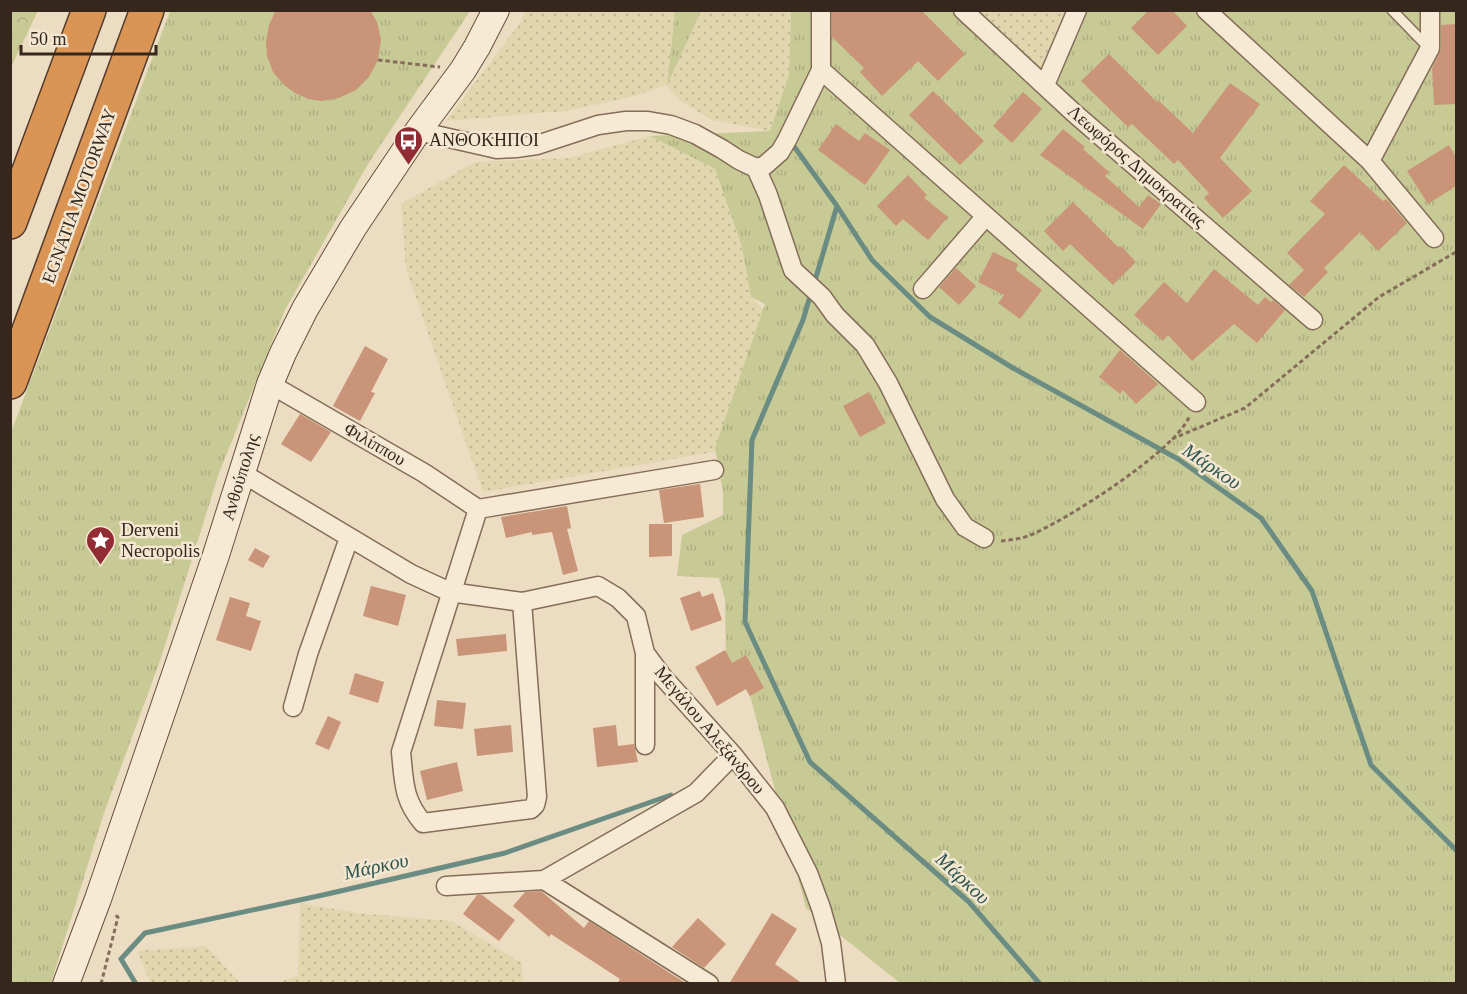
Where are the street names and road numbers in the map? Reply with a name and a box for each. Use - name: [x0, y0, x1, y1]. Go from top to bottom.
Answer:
- street label: Λεωφόρος Δημοκρατίας: [1064, 101, 1210, 231]
- street label: EGNATIA MOTORWAY: [38, 106, 120, 286]
- street label: Φιλίππου: [341, 418, 409, 470]
- street label: Ανθούπολης: [217, 431, 263, 523]
- street label: Μεγάλου Αλεξάνδρου: [651, 662, 769, 798]

